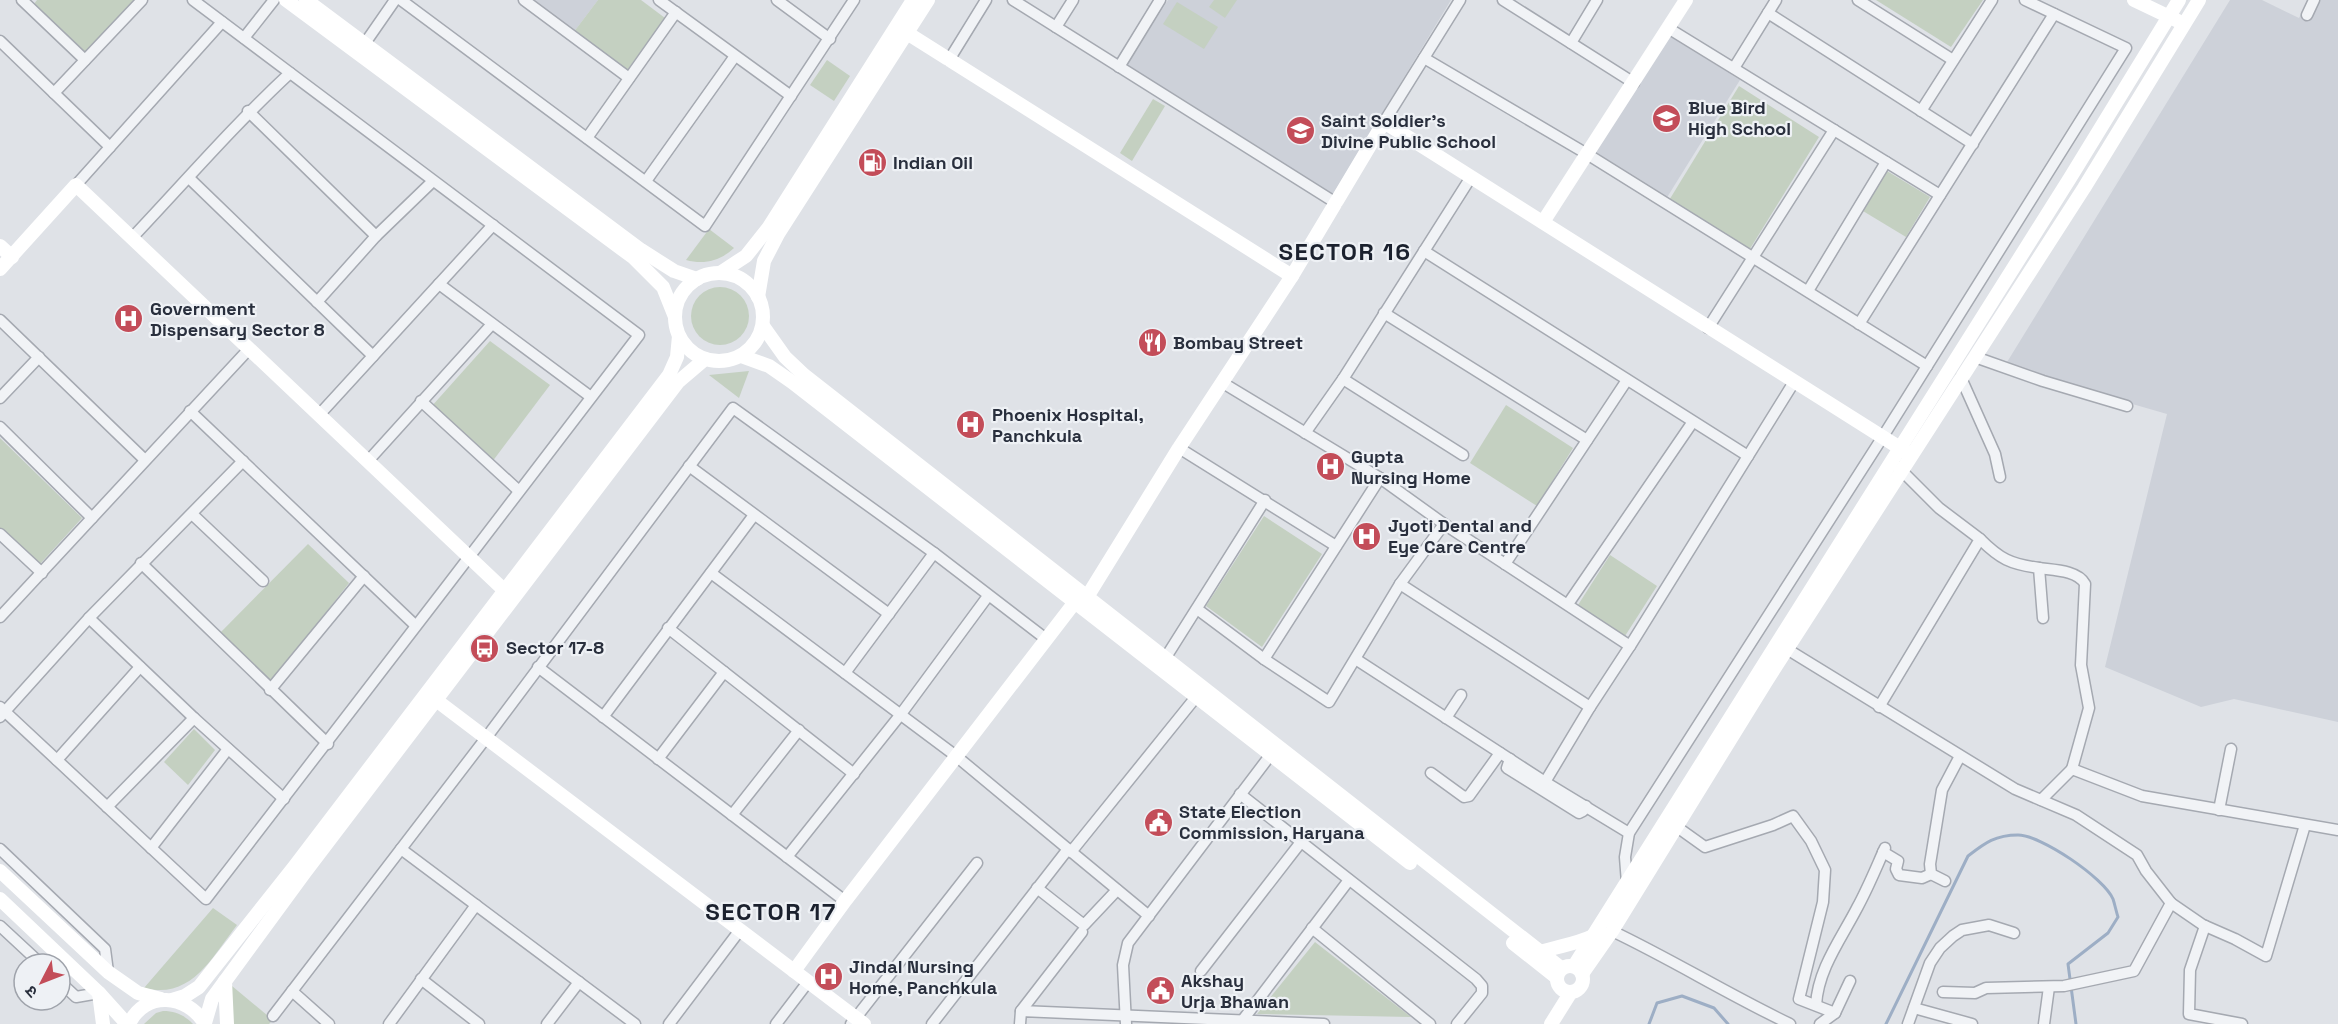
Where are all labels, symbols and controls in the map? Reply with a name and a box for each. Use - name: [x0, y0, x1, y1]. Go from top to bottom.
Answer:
- place label: Blue Bird High School: [1688, 96, 1791, 140]
- school or university icon: Blue Bird High School: [1651, 102, 1683, 134]
- place label: Saint Soldier’s Divine Public School: [1321, 109, 1496, 153]
- school or university icon: Saint Soldier’s Divine Public School: [1284, 115, 1316, 147]
- fuel station icon: Indian Oil: [856, 147, 888, 179]
- place label: Indian Oil: [893, 151, 973, 174]
- district label: SECTOR 16: [1278, 236, 1412, 267]
- place label: Government Dispensary Sector 8: [150, 297, 325, 341]
- hospital icon: Government Dispensary Sector 8: [113, 303, 145, 335]
- restaurant icon: Bombay Street: [1136, 327, 1168, 359]
- place label: Bombay Street: [1173, 331, 1303, 354]
- place label: Phoenix Hospital, Panchkula: [992, 403, 1144, 447]
- hospital icon: Phoenix Hospital, Panchkula: [955, 409, 987, 441]
- place label: Gupta Nursing Home: [1351, 445, 1471, 489]
- hospital icon: Gupta Nursing Home: [1314, 451, 1346, 483]
- place label: Jyoti Dental and Eye Care Centre: [1388, 514, 1532, 558]
- hospital icon: Jyoti Dental and Eye Care Centre: [1351, 520, 1383, 552]
- bus stop icon: Sector 17-8: [469, 632, 501, 664]
- place label: Sector 17-8: [506, 636, 604, 659]
- place label: State Election Commission, Haryana: [1179, 800, 1365, 844]
- public building icon: State Election Commission, Haryana: [1142, 806, 1174, 838]
- district label: SECTOR 17: [705, 896, 837, 927]
- north arrow: [12, 952, 72, 1012]
- place label: Jindal Nursing Home, Panchkula: [849, 955, 998, 999]
- hospital icon: Jindal Nursing Home, Panchkula: [812, 961, 844, 993]
- place label: Akshay Urja Bhawan: [1181, 969, 1289, 1013]
- public building icon: Akshay Urja Bhawan: [1144, 975, 1176, 1007]
- text: उ: [20, 981, 42, 1002]

